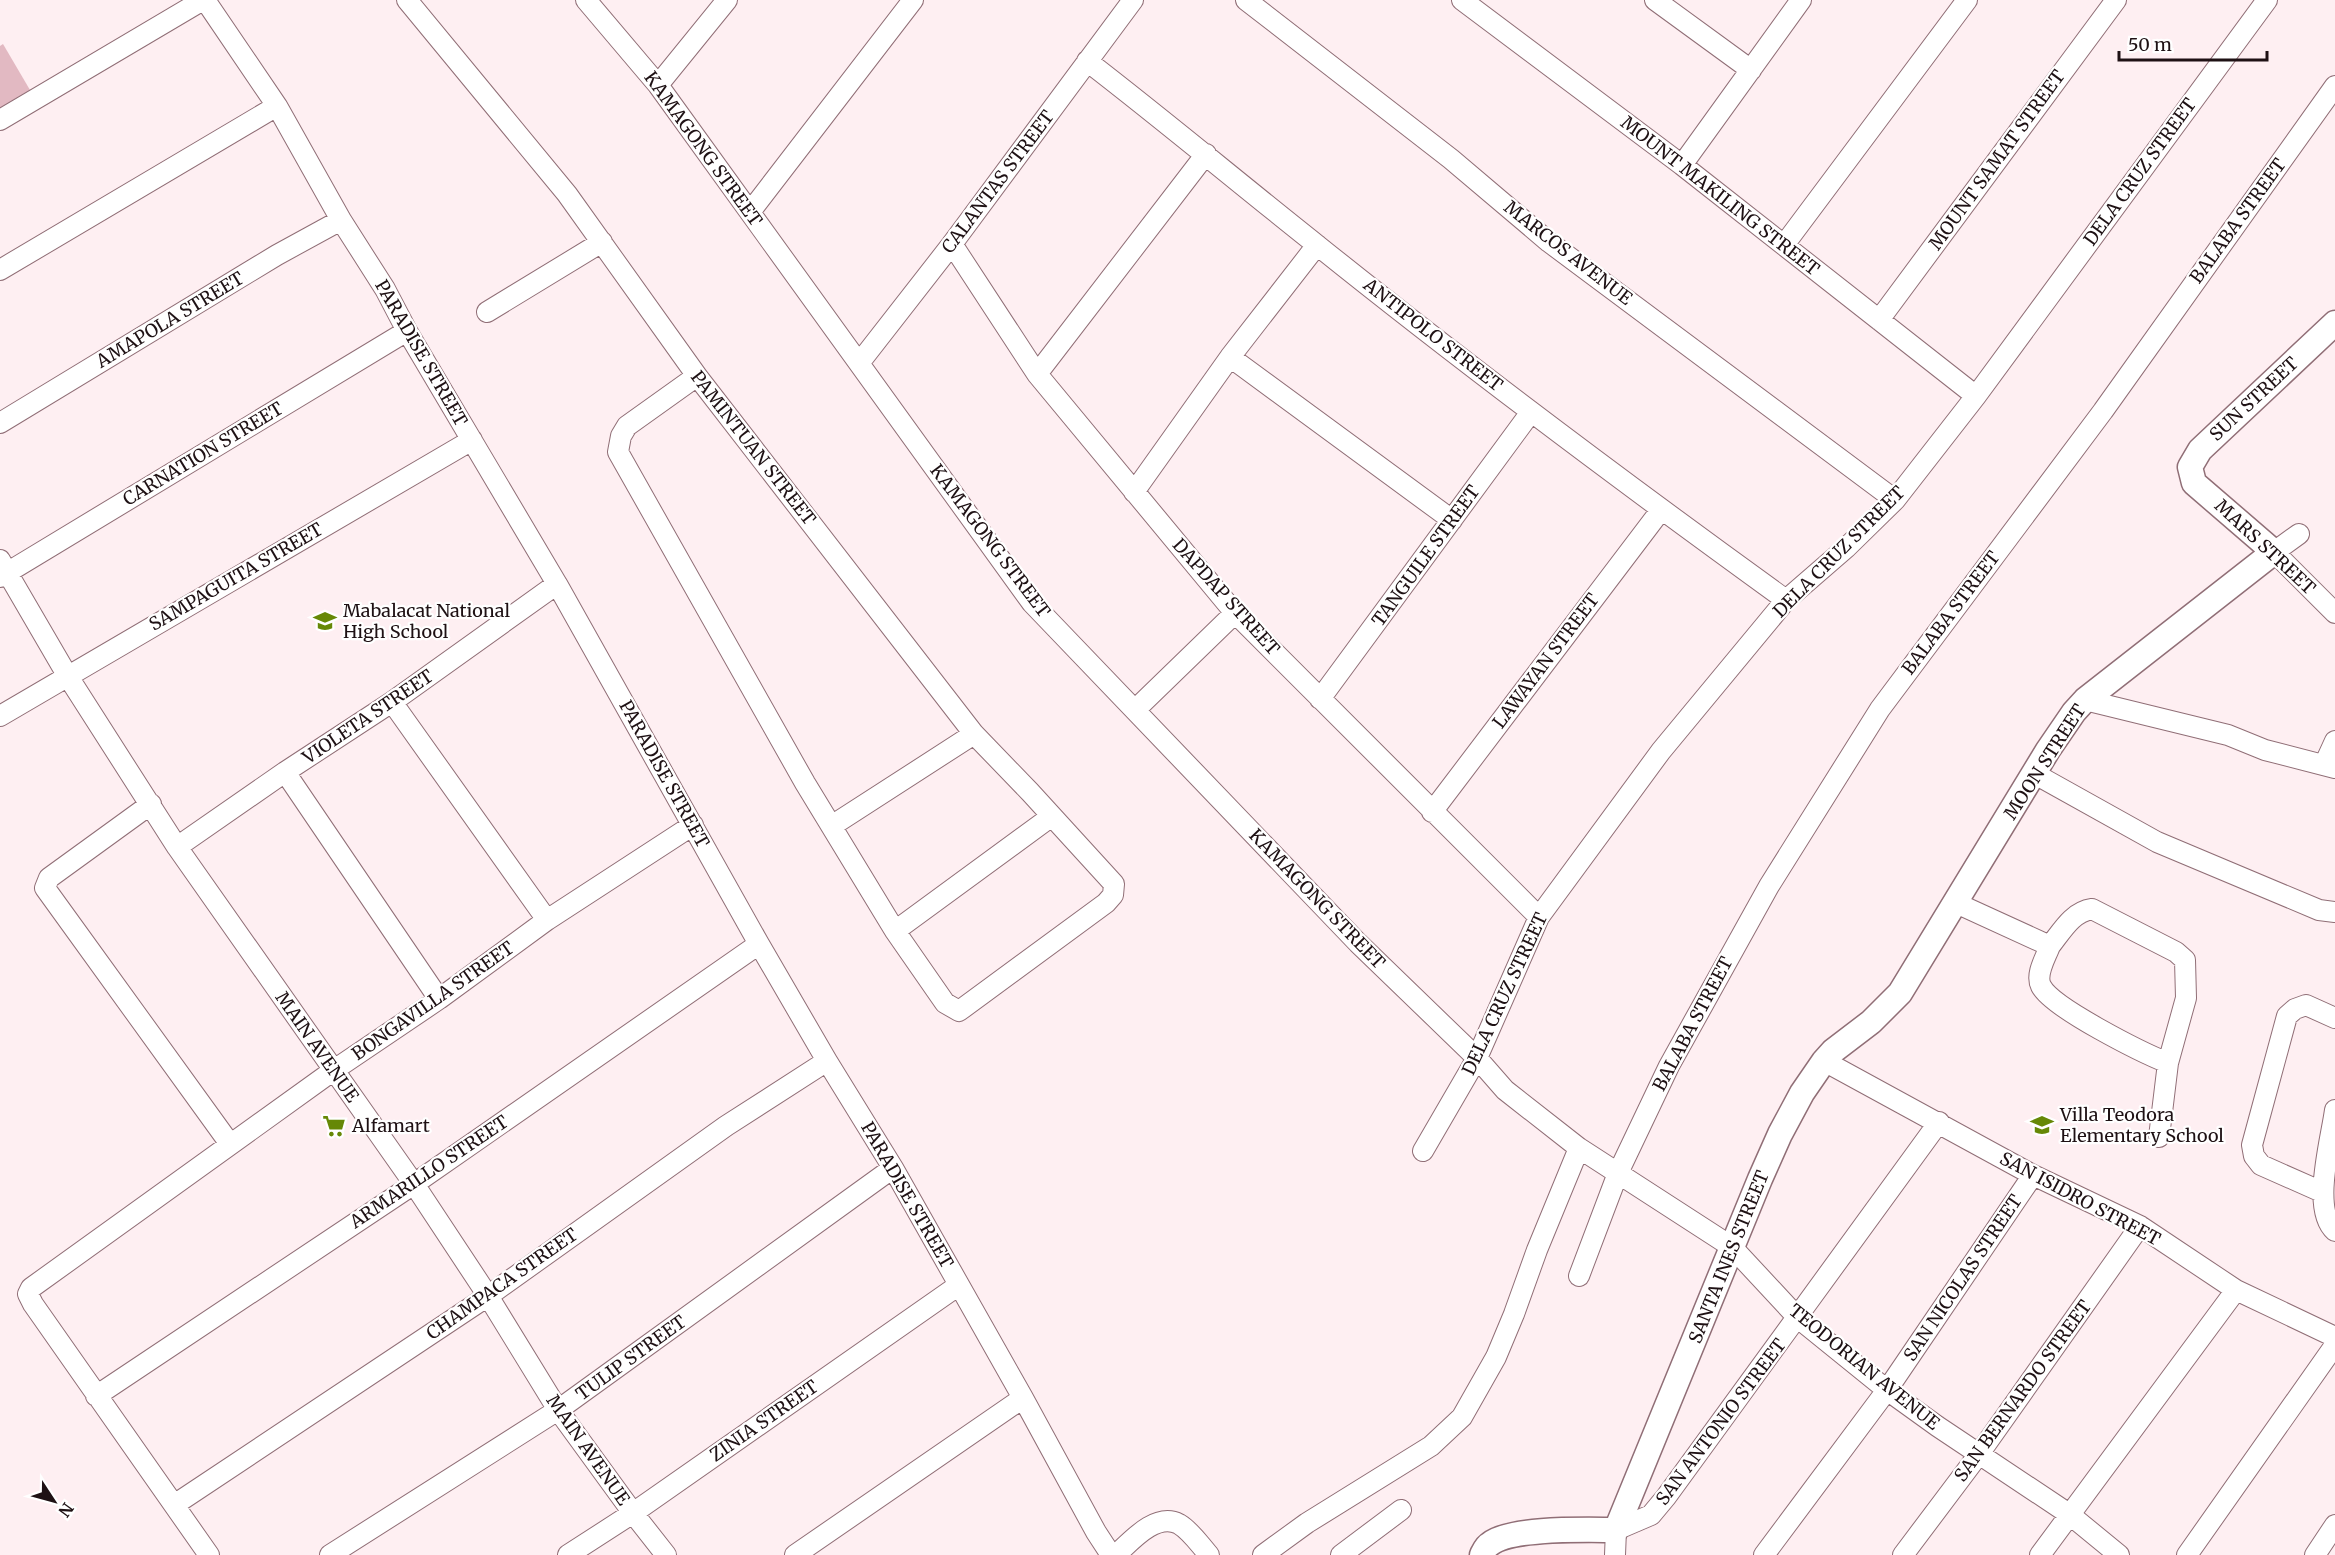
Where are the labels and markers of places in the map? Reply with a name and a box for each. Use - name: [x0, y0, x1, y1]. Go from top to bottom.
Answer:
- place label: Mabalacat National High School: [343, 599, 511, 643]
- school or university icon: Mabalacat National High School: [312, 608, 338, 634]
- place label: Villa Teodora Elementary School: [2059, 1103, 2224, 1147]
- school or university icon: Villa Teodora Elementary School: [2029, 1112, 2055, 1138]
- supermarket icon: Alfamart: [321, 1113, 347, 1139]
- place label: Alfamart: [351, 1114, 430, 1137]

